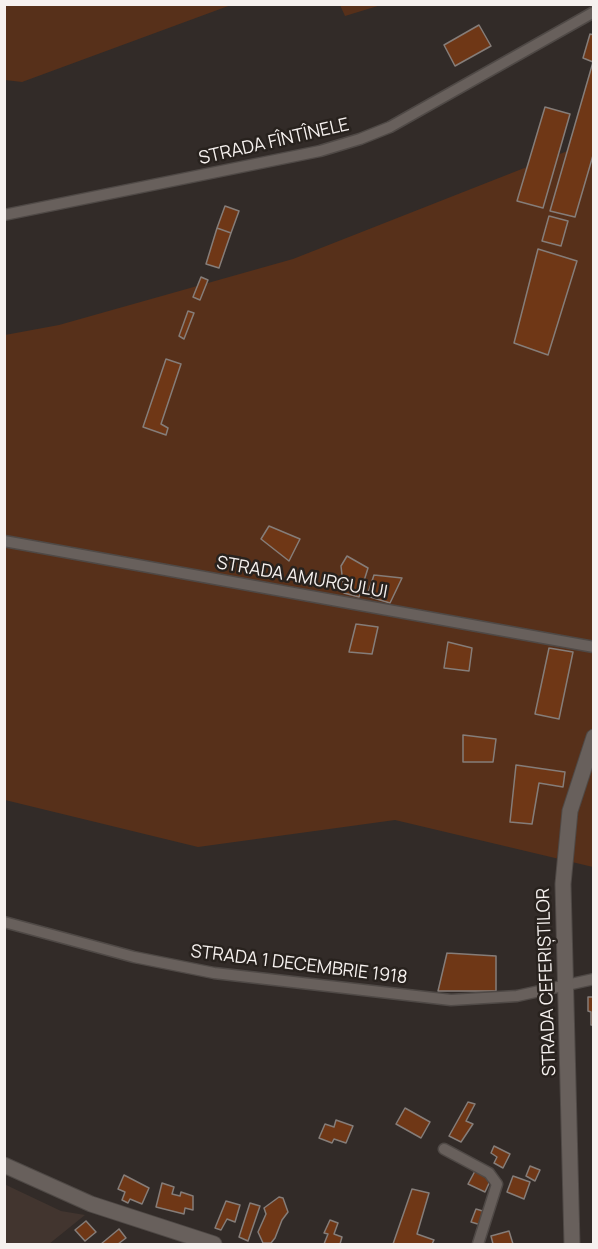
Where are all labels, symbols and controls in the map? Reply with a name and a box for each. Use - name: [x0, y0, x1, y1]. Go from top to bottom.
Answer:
- street label: STRADA FÎNTÎNELE: [197, 114, 351, 170]
- street label: STRADA AMURGULUI: [215, 552, 389, 604]
- street label: STRADA CEFERIȘTILOR: [533, 887, 561, 1077]
- street label: STRADA 1 DECEMBRIE 1918: [189, 941, 409, 989]

